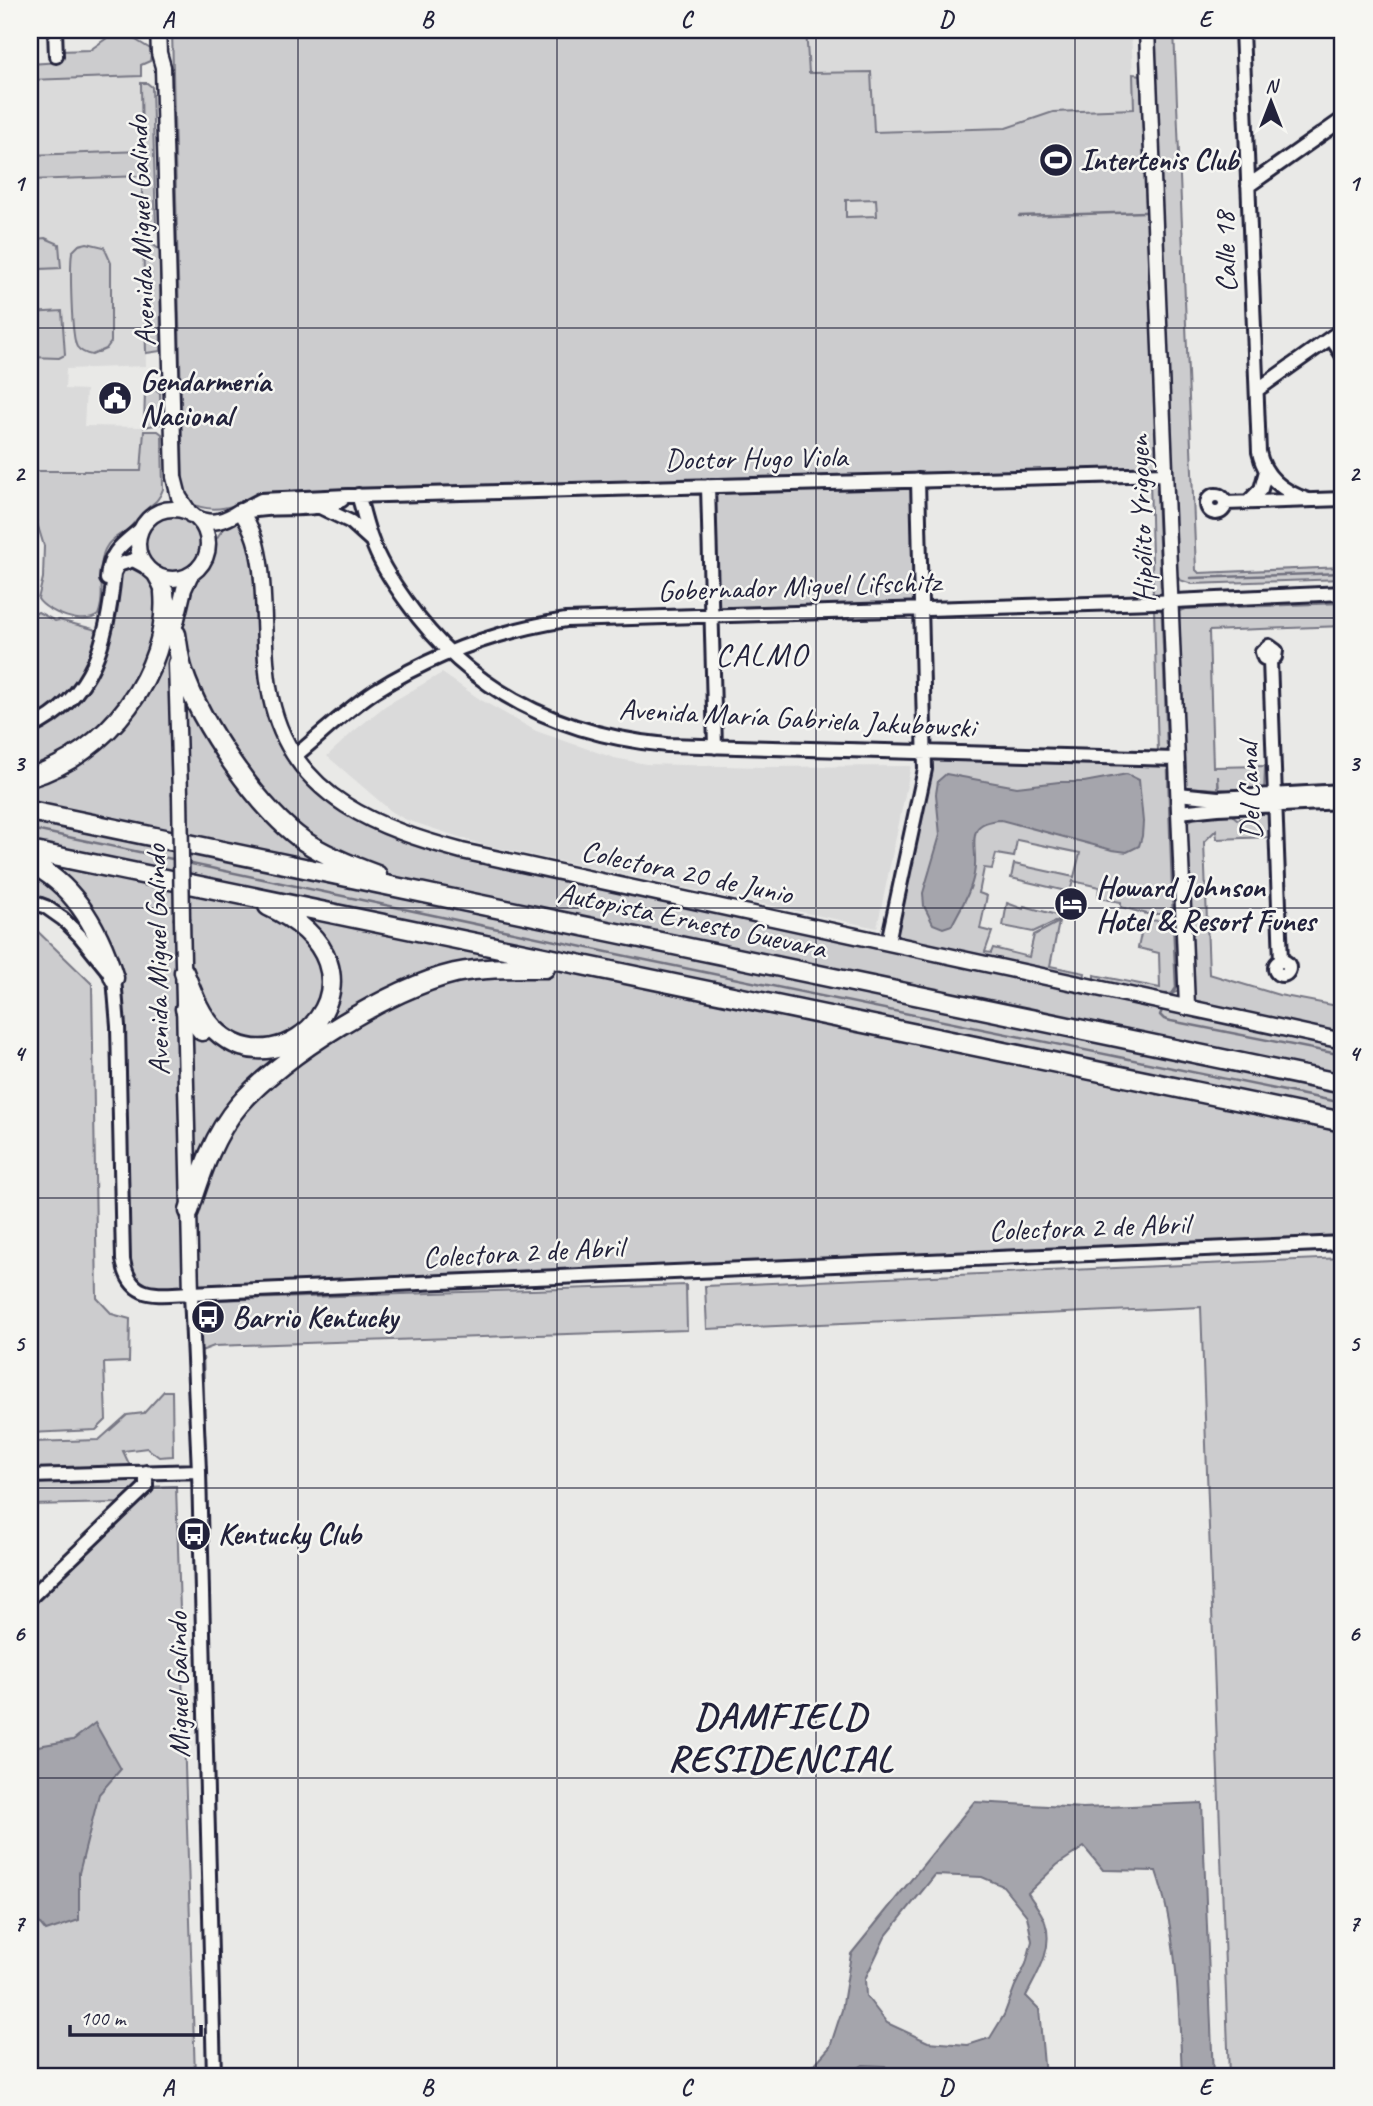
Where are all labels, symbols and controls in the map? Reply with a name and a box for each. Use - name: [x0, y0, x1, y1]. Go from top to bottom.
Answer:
- text: A: [162, 5, 176, 34]
- text: B: [421, 5, 435, 34]
- text: C: [681, 5, 695, 34]
- text: D: [939, 5, 955, 34]
- text: E: [1199, 5, 1215, 34]
- north arrow: [1236, 66, 1306, 136]
- text: N: [1265, 74, 1280, 98]
- street label: Avenida Miguel Galindo: [118, 114, 164, 347]
- sports icon: Intertenis Club: [1037, 141, 1075, 179]
- place label: Intertenis Club: [1080, 141, 1240, 179]
- text: 1: [14, 169, 27, 198]
- text: 1: [1349, 169, 1362, 198]
- street label: Calle 18: [1205, 208, 1245, 293]
- place label: Gendarmería Nacional: [140, 362, 273, 434]
- public building icon: Gendarmería Nacional: [96, 379, 134, 417]
- street label: Hipólito Yrigoyen: [1119, 433, 1163, 603]
- street label: Doctor Hugo Viola: [664, 437, 850, 479]
- text: 2: [14, 459, 27, 488]
- text: 2: [1349, 459, 1362, 488]
- street label: Gobernador Miguel Lifschitz: [657, 562, 945, 610]
- district label: CALMO: [716, 634, 809, 675]
- street label: Avenida María Gabriela Jakubowski: [618, 690, 979, 746]
- street label: Del Canal: [1228, 737, 1270, 840]
- text: 3: [14, 749, 27, 778]
- text: 3: [1349, 749, 1362, 778]
- street label: Colectora 20 de Junio: [578, 831, 797, 913]
- street label: Avenida Miguel Galindo: [136, 843, 178, 1076]
- place label: Howard Johnson Hotel & Resort Funes: [1096, 868, 1319, 940]
- street label: Autopista Ernesto Guevara: [554, 873, 831, 967]
- hotel icon: Howard Johnson Hotel & Resort Funes: [1052, 885, 1090, 923]
- text: 4: [14, 1039, 27, 1068]
- text: 4: [1349, 1039, 1362, 1068]
- street label: Colectora 2 de Abril: [988, 1204, 1195, 1249]
- street label: Colectora 2 de Abril: [422, 1228, 629, 1276]
- bus stop icon: Barrio Kentucky: [189, 1298, 227, 1336]
- place label: Barrio Kentucky: [232, 1298, 401, 1336]
- text: 5: [14, 1329, 26, 1358]
- text: 5: [1349, 1329, 1361, 1358]
- bus stop icon: Kentucky Club: [175, 1515, 213, 1553]
- place label: Kentucky Club: [218, 1515, 363, 1554]
- street label: Miguel Galindo: [158, 1610, 198, 1758]
- text: 6: [14, 1619, 27, 1648]
- text: 6: [1349, 1619, 1362, 1648]
- district label: DAMFIELD RESIDENCIAL: [668, 1692, 894, 1782]
- text: 7: [14, 1909, 27, 1938]
- text: 7: [1349, 1909, 1362, 1938]
- scale bar: [70, 1994, 201, 2038]
- text: 100 m: [80, 2005, 127, 2031]
- text: A: [162, 2073, 176, 2102]
- text: B: [421, 2073, 435, 2102]
- text: C: [681, 2073, 695, 2102]
- text: D: [939, 2073, 955, 2102]
- text: E: [1199, 2073, 1215, 2102]

